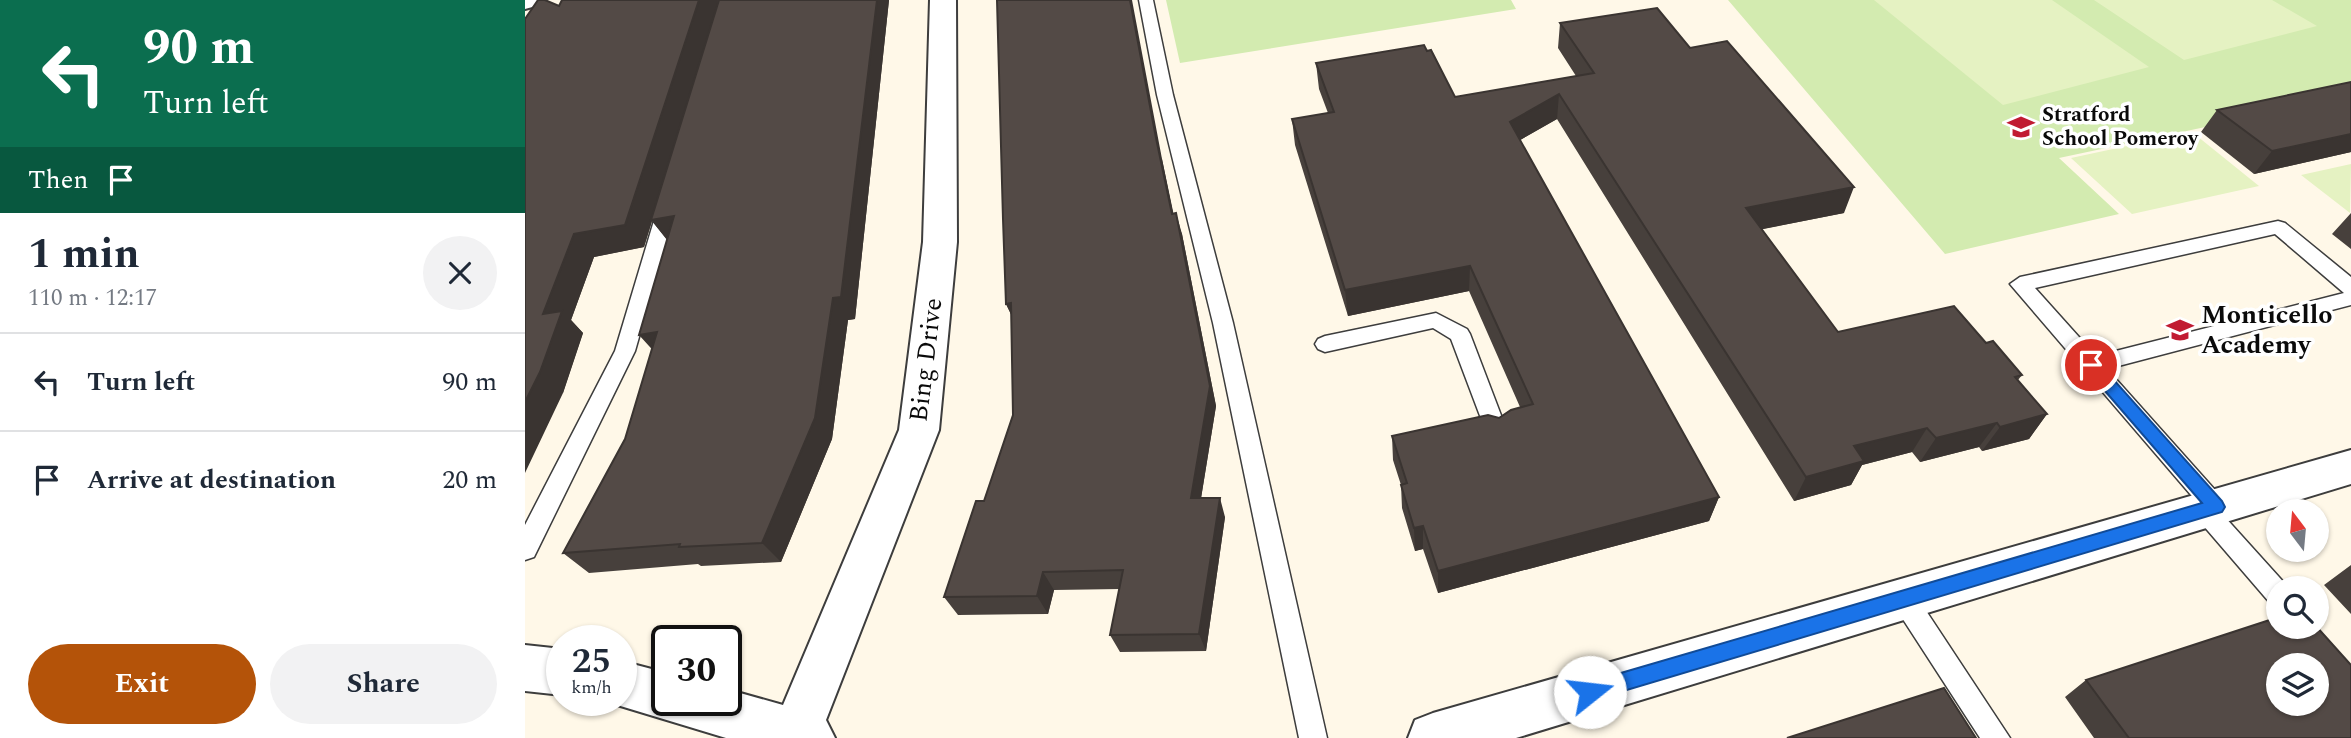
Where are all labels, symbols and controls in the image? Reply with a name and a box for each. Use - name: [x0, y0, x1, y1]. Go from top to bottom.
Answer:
- text: 90 m: [143, 11, 254, 86]
- icon: left: [28, 28, 119, 119]
- text: Turn left: [143, 79, 269, 128]
- place label: Stratford School Pomeroy: [2042, 99, 2199, 155]
- school or university icon: Stratford School Pomeroy: [2006, 112, 2036, 142]
- text: Then: [28, 160, 88, 200]
- icon: arrive: [102, 161, 140, 199]
- text: 1 min: [28, 223, 140, 286]
- button: close: [423, 236, 497, 310]
- text: 110 m · 12:17: [28, 281, 157, 316]
- place label: Monticello Academy: [2201, 295, 2332, 365]
- street label: Bing Drive: [899, 296, 953, 424]
- school or university icon: Monticello Academy: [2165, 315, 2195, 345]
- pin: [2061, 335, 2121, 395]
- icon: arrive: [2072, 346, 2110, 384]
- text: Turn left: [87, 362, 195, 402]
- text: 90 m: [442, 362, 497, 402]
- icon: left: [28, 363, 66, 401]
- text: Arrive at destination: [87, 460, 336, 500]
- text: 20 m: [442, 460, 497, 500]
- icon: arrive: [28, 461, 66, 499]
- north arrow: [2266, 499, 2329, 562]
- map controls: [2266, 499, 2329, 716]
- button: search: [2266, 576, 2329, 639]
- speed limit sign: 30: [651, 625, 742, 716]
- text: 25: [572, 635, 611, 688]
- button: Exit: [28, 644, 256, 724]
- button: Share: [270, 644, 497, 724]
- button: layers: [2266, 653, 2329, 716]
- position arrow: [1553, 655, 1627, 729]
- text: km/h: [571, 674, 612, 701]

